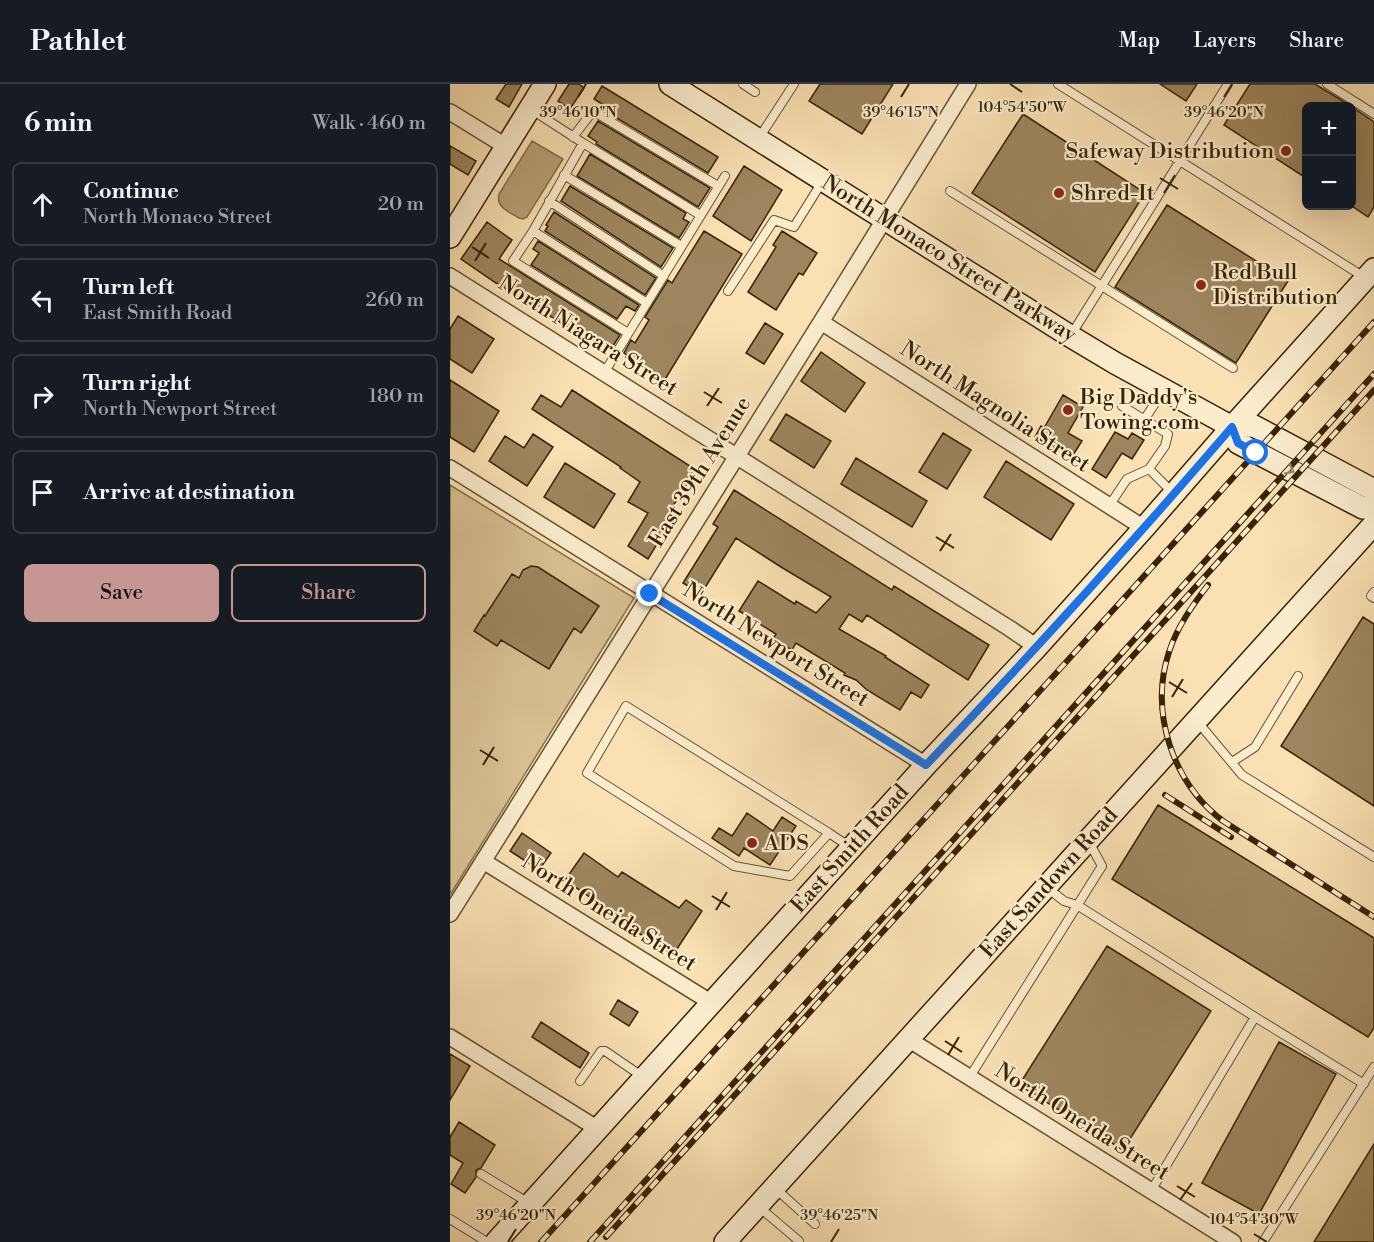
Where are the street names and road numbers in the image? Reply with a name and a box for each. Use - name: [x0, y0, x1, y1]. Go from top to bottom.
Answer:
- street label: North Monaco Street Parkway: [817, 169, 1082, 349]
- street label: North Niagara Street: [493, 270, 683, 402]
- street label: North Magnolia Street: [895, 336, 1095, 479]
- street label: East 39th Avenue: [643, 392, 757, 552]
- street label: North Newport Street: [678, 577, 874, 713]
- street label: East Smith Road: [785, 779, 915, 919]
- street label: East Sandown Road: [974, 802, 1124, 964]
- street label: North Oneida Street: [517, 848, 702, 978]
- street label: North Oneida Street: [990, 1057, 1175, 1187]

